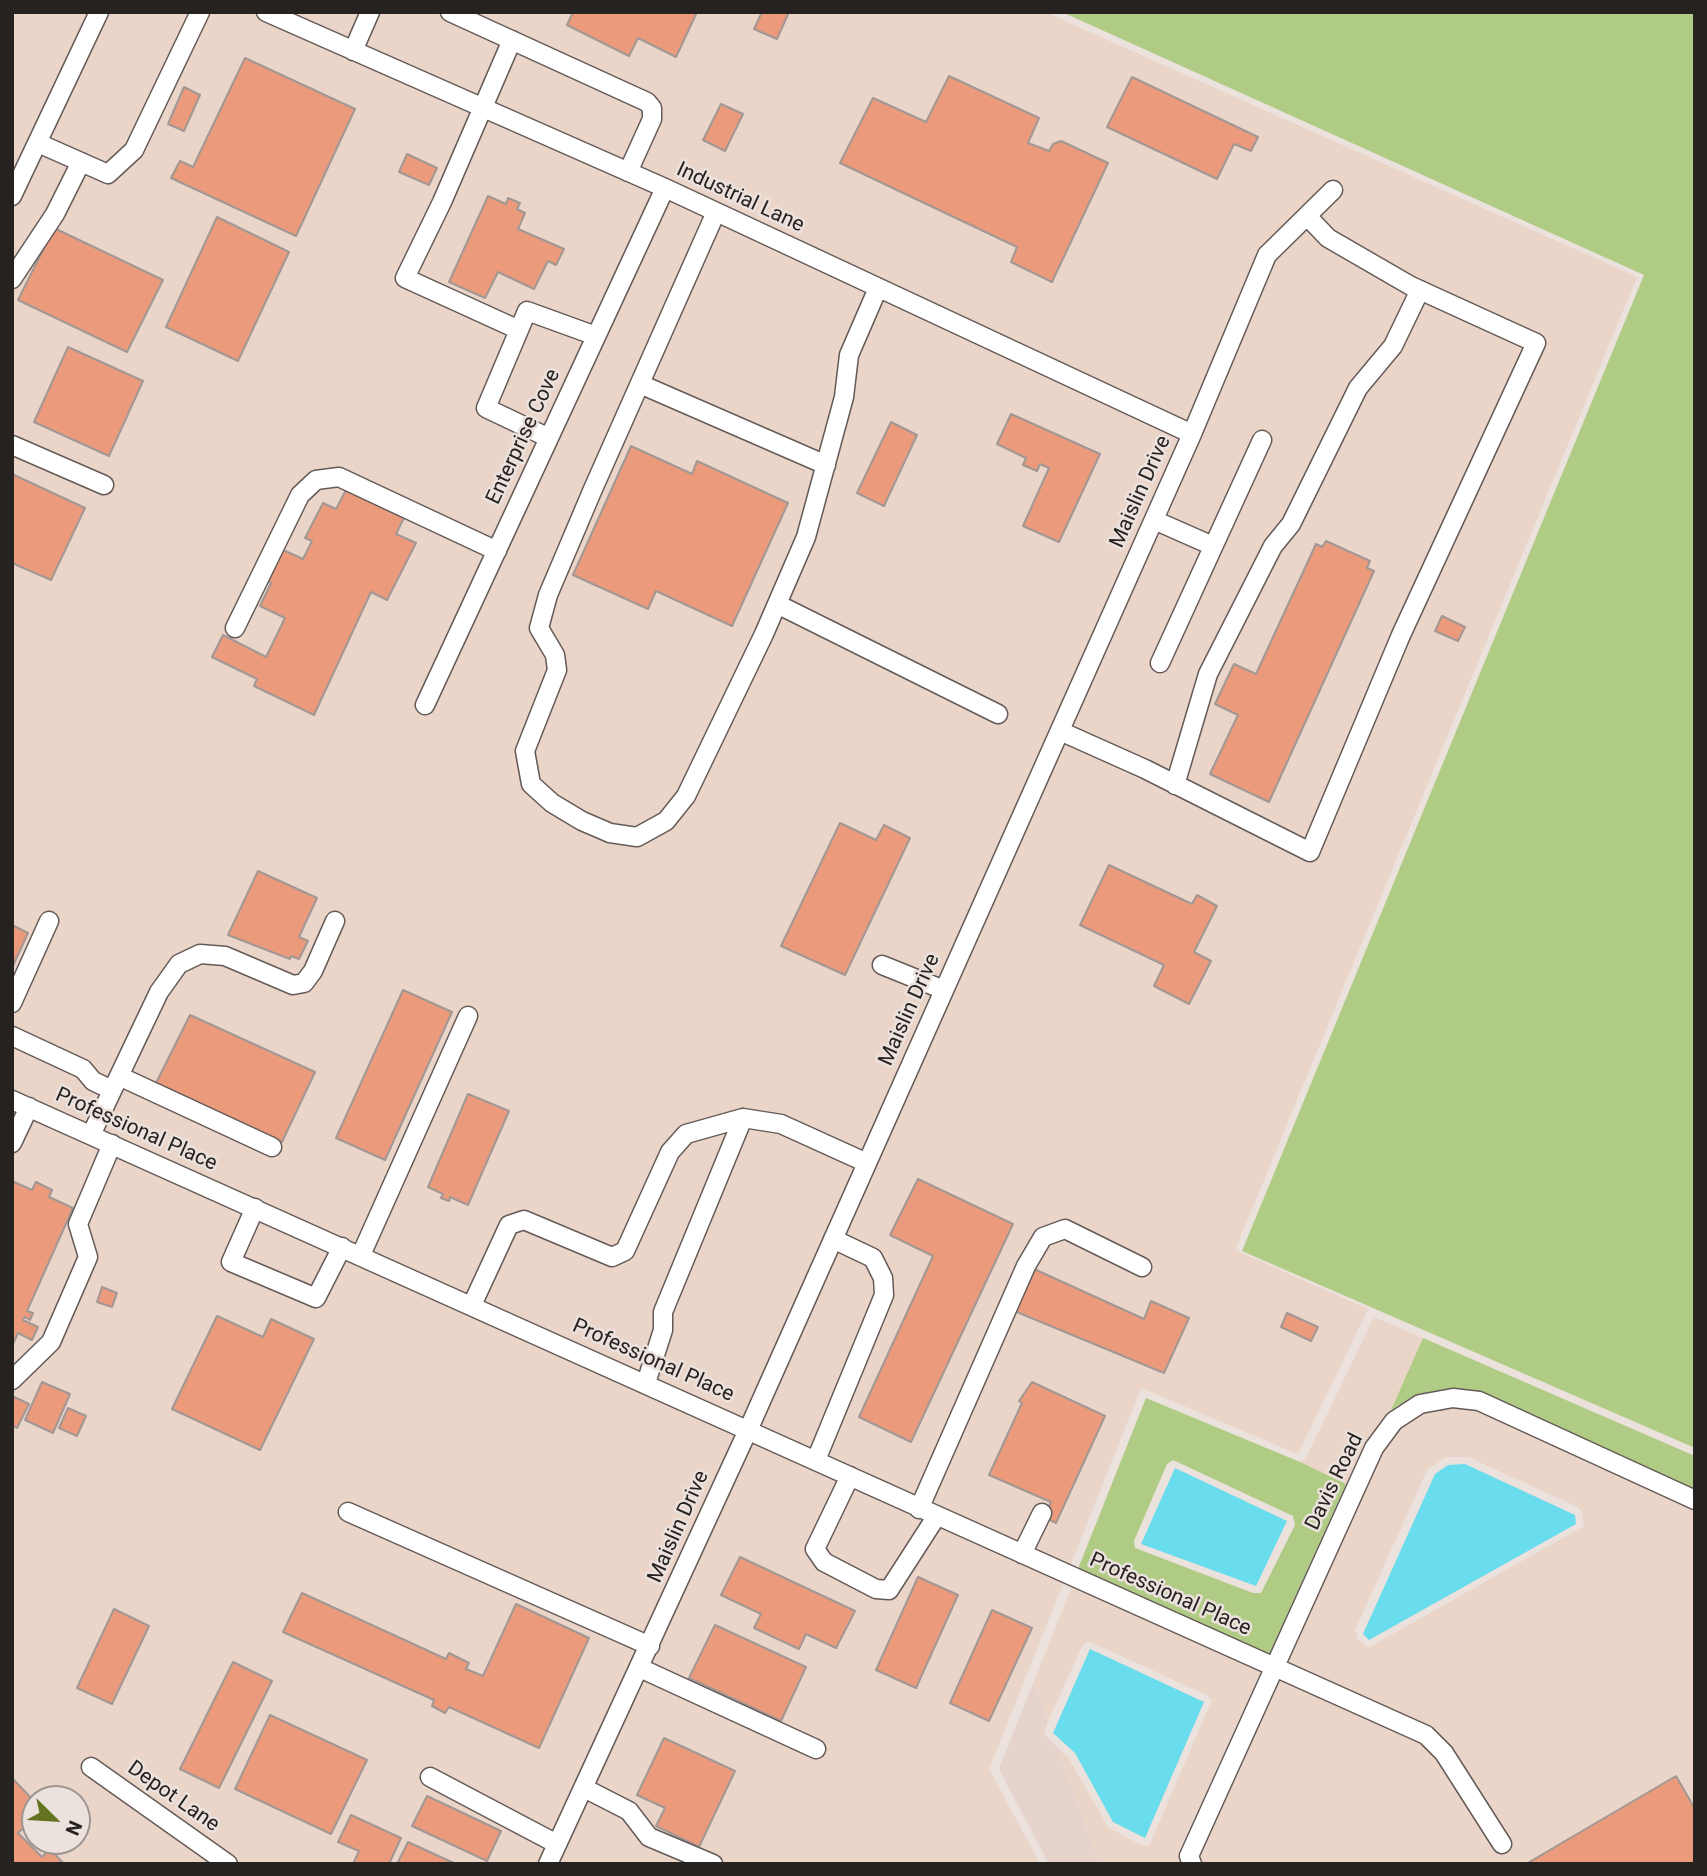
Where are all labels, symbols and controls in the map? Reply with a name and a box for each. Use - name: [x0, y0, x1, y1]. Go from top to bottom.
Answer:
- street label: Industrial Lane: [672, 157, 808, 239]
- street label: Enterprise Cove: [482, 365, 566, 509]
- street label: Maislin Drive: [1105, 432, 1177, 552]
- street label: Maislin Drive: [874, 950, 946, 1070]
- street label: Professional Place: [51, 1083, 221, 1177]
- street label: Professional Place: [568, 1314, 738, 1408]
- street label: Davis Road: [1301, 1429, 1369, 1535]
- street label: Maislin Drive: [643, 1467, 715, 1587]
- street label: Professional Place: [1085, 1548, 1255, 1642]
- street label: Depot Lane: [122, 1756, 224, 1838]
- north arrow: [21, 1785, 91, 1855]
- text: N: [61, 1817, 87, 1839]

